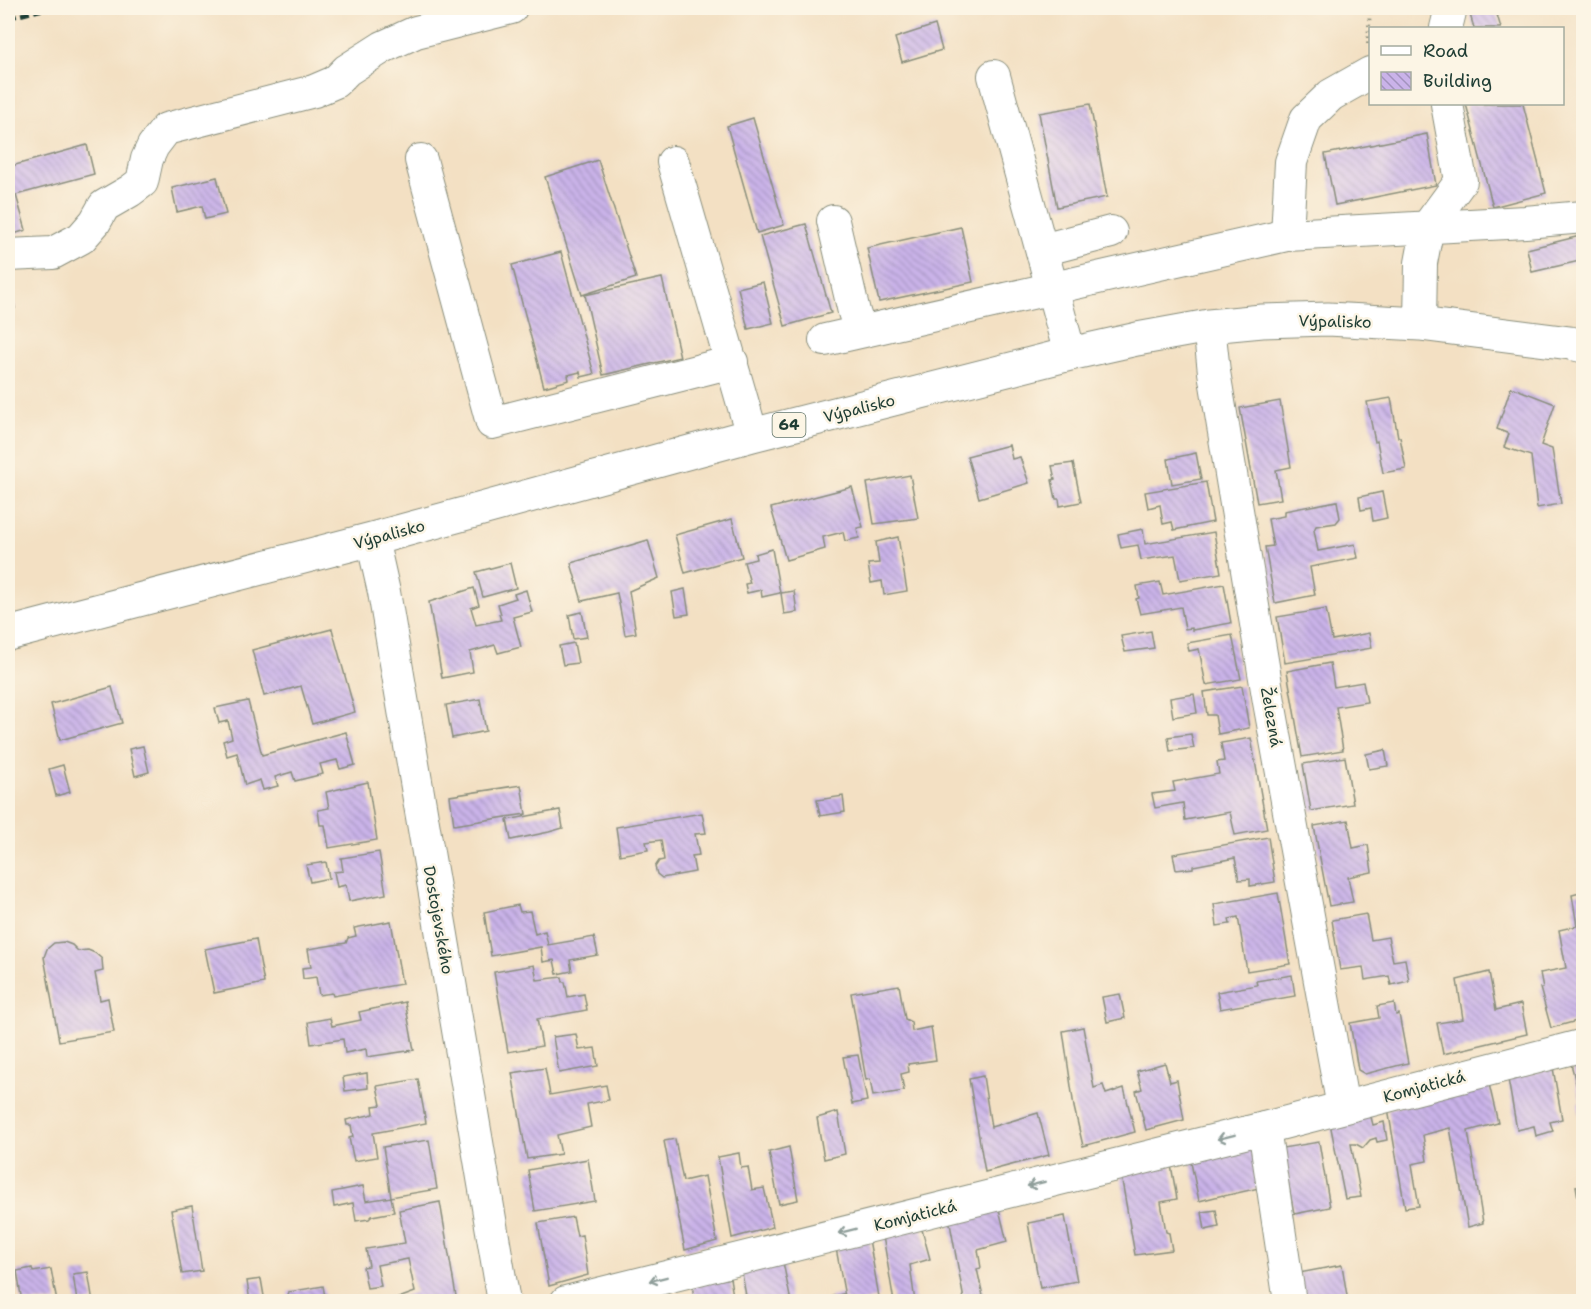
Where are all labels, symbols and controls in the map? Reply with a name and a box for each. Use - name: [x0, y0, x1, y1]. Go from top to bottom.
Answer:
- legend: [1369, 27, 1564, 105]
- text: Road: [1423, 39, 1468, 63]
- text: Building: [1423, 69, 1492, 93]
- street label: Výpalisko: [1298, 310, 1372, 333]
- street label: Výpalisko: [821, 389, 897, 428]
- road number: 64: [772, 413, 806, 437]
- street label: Výpalisko: [351, 515, 427, 554]
- street label: Železná: [1256, 685, 1287, 749]
- street label: Dostojevského: [419, 864, 458, 976]
- street label: Komjatická: [1381, 1065, 1468, 1108]
- one-way arrow: [1216, 1132, 1235, 1144]
- one-way arrow: [1027, 1179, 1046, 1191]
- street label: Komjatická: [872, 1195, 959, 1236]
- one-way arrow: [838, 1226, 857, 1238]
- one-way arrow: [649, 1273, 668, 1285]

